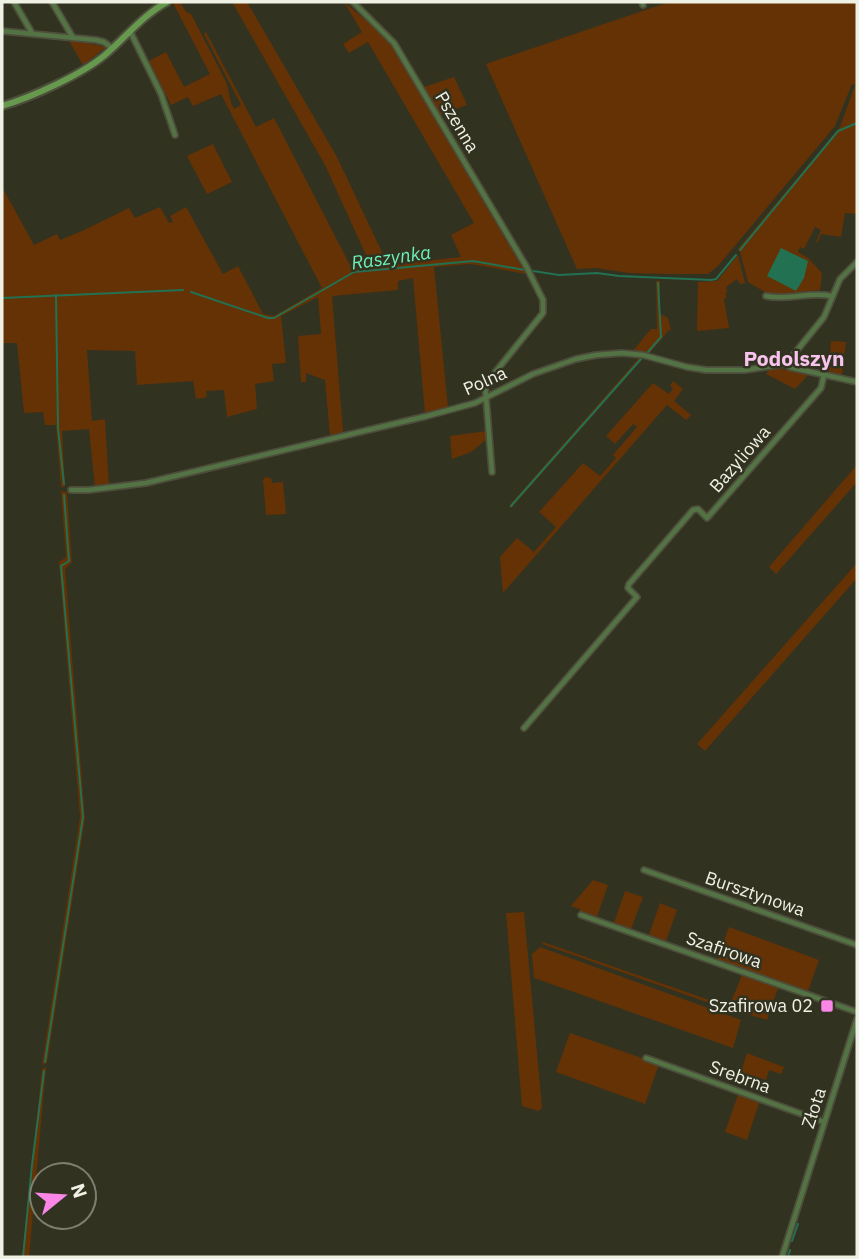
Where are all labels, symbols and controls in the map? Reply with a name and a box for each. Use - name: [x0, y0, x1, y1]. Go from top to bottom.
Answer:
- street label: Pszenna: [430, 87, 485, 157]
- water label: Raszynka: [350, 240, 432, 274]
- district label: Podolszyn: [743, 344, 845, 372]
- street label: Polna: [459, 361, 511, 400]
- street label: Bazyliowa: [704, 420, 775, 497]
- street label: Bursztynowa: [702, 866, 809, 922]
- street label: Szafirowa: [683, 926, 765, 973]
- place label: Szafirowa 02: [709, 994, 813, 1017]
- marker: Szafirowa 02: [819, 998, 835, 1014]
- street label: Srebrna: [706, 1055, 774, 1098]
- street label: Złota: [796, 1084, 831, 1131]
- north arrow: [28, 1161, 98, 1231]
- text: N: [66, 1180, 93, 1201]

